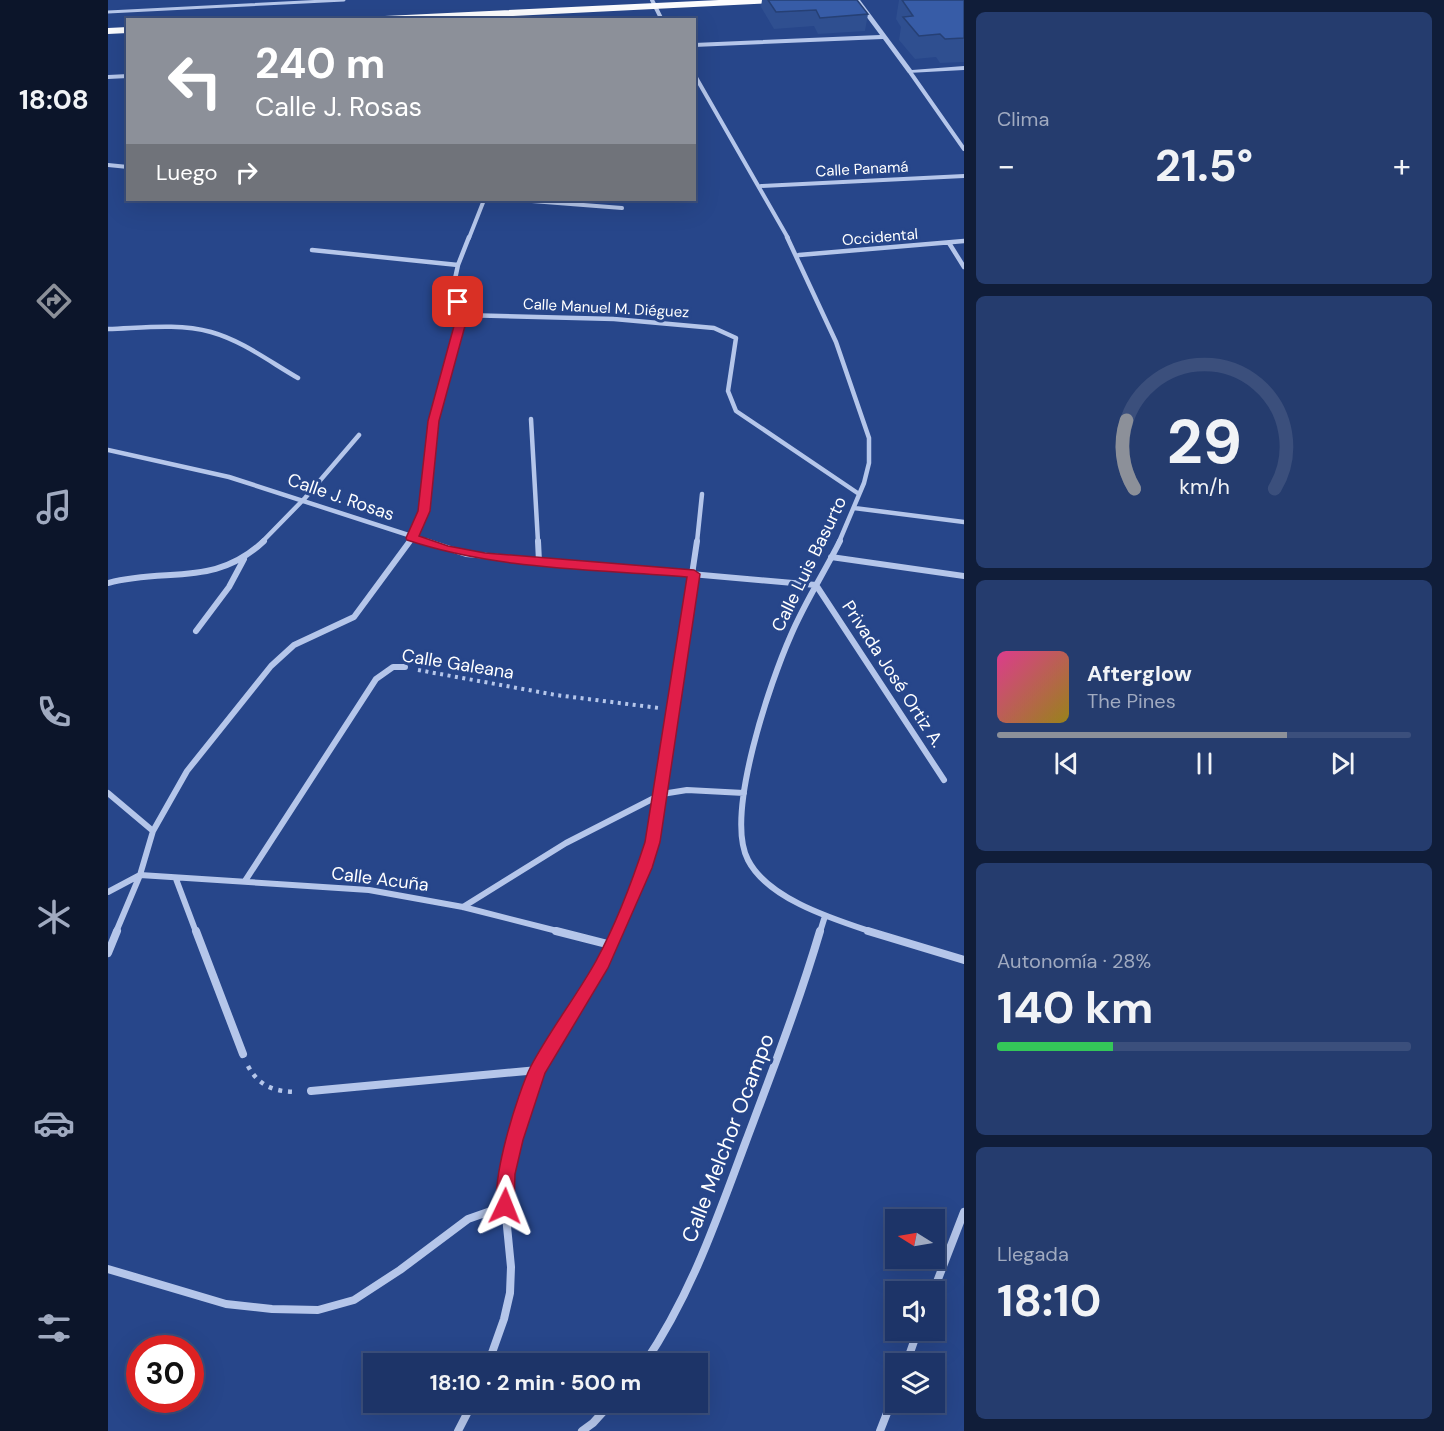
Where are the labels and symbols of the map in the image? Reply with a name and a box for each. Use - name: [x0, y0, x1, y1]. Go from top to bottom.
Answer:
- street label: Calle Panamá: [815, 157, 909, 181]
- street label: Occidental: [841, 224, 919, 250]
- pin: [432, 276, 483, 327]
- street label: Calle Manuel M. Diéguez: [522, 294, 690, 322]
- street label: Calle J. Rosas: [284, 468, 398, 526]
- street label: Calle Luis Basurto: [766, 492, 852, 636]
- street label: Privada José Ortiz A.: [837, 596, 949, 752]
- street label: Calle Galeana: [400, 643, 516, 685]
- street label: Calle Acuña: [330, 861, 430, 897]
- street label: Calle Melchor Ocampo: [675, 1030, 781, 1246]
- position arrow: [473, 1174, 537, 1238]
- north arrow: [885, 1209, 945, 1269]
- speed limit sign: 30: [126, 1335, 204, 1413]

